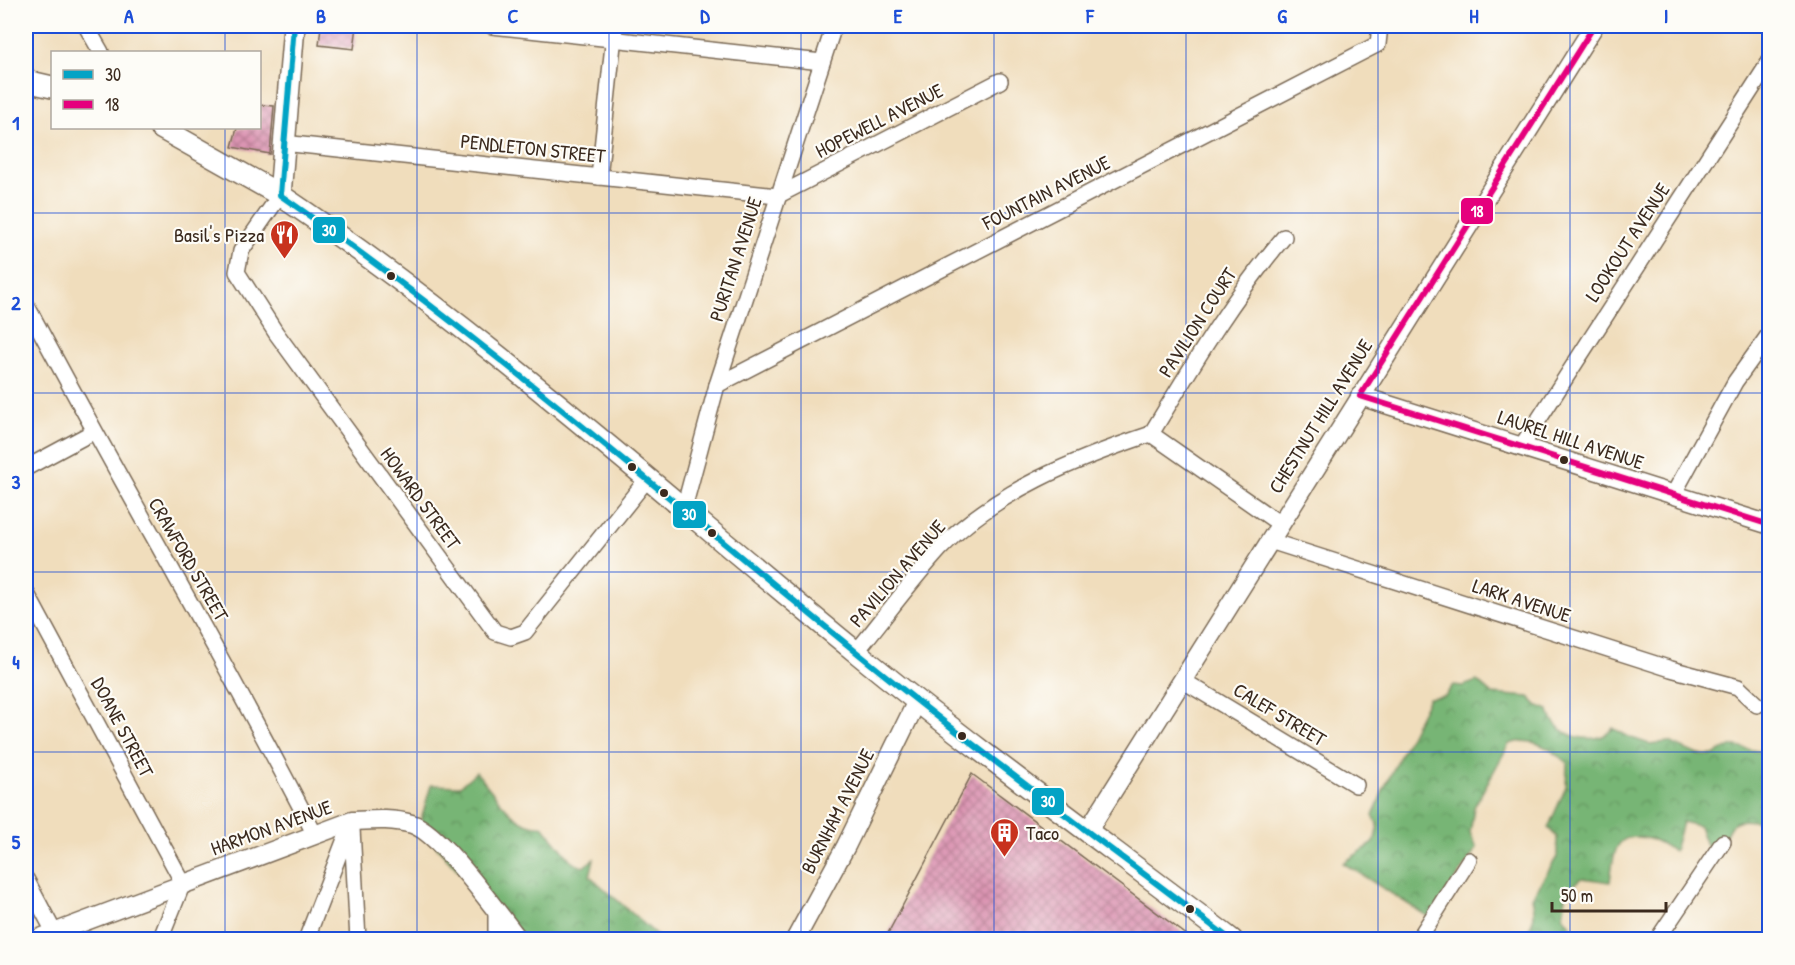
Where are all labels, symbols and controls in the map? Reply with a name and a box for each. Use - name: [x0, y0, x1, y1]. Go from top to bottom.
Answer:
- text: A: [124, 2, 134, 29]
- text: B: [316, 2, 326, 29]
- text: C: [508, 2, 519, 29]
- text: D: [700, 2, 710, 29]
- text: E: [894, 2, 903, 29]
- text: F: [1085, 2, 1095, 29]
- text: G: [1277, 2, 1287, 29]
- text: H: [1469, 2, 1479, 29]
- text: I: [1664, 2, 1668, 29]
- legend: [51, 51, 261, 129]
- text: 30: [105, 62, 121, 87]
- street label: HOPEWELL AVENUE: [811, 76, 948, 164]
- text: 18: [105, 92, 120, 117]
- text: 1: [12, 109, 20, 136]
- street label: PENDLETON STREET: [459, 127, 607, 169]
- street label: FOUNTAIN AVENUE: [977, 148, 1114, 236]
- street label: LOOKOUT AVENUE: [1578, 177, 1676, 307]
- street label: PURITAN AVENUE: [702, 193, 768, 325]
- line badge: 18: [1460, 197, 1494, 225]
- text: 18: [1471, 200, 1483, 222]
- line badge: 30: [312, 216, 346, 244]
- restaurant icon: Basil's Pizza: [269, 218, 301, 260]
- text: 30: [322, 219, 336, 241]
- place label: Basil's Pizza: [174, 221, 264, 248]
- street label: PAVILION COURT: [1152, 262, 1243, 382]
- unlabelled marker: [385, 270, 397, 282]
- text: 2: [11, 289, 21, 316]
- street label: CHESTNUT HILL AVENUE: [1262, 334, 1378, 498]
- street label: LAUREL HILL AVENUE: [1495, 403, 1648, 475]
- street label: HOWARD STREET: [375, 441, 468, 555]
- unlabelled marker: [1558, 454, 1570, 466]
- unlabelled marker: [626, 461, 638, 473]
- text: 3: [12, 468, 21, 495]
- unlabelled marker: [658, 487, 670, 499]
- street label: CRAWFORD STREET: [143, 492, 236, 626]
- line badge: 30: [672, 500, 707, 529]
- text: 30: [682, 503, 696, 525]
- street label: PAVILION AVENUE: [843, 513, 951, 632]
- unlabelled marker: [706, 527, 718, 539]
- street label: LARK AVENUE: [1469, 571, 1575, 629]
- text: 4: [12, 648, 20, 675]
- street label: DOANE STREET: [85, 672, 161, 782]
- street label: CALEF STREET: [1229, 676, 1332, 753]
- unlabelled marker: [956, 730, 968, 742]
- street label: BURNHAM AVENUE: [794, 744, 880, 878]
- line badge: 30: [1031, 787, 1065, 816]
- text: 30: [1041, 790, 1055, 812]
- street label: HARMON AVENUE: [207, 793, 335, 861]
- building icon: Taco: [989, 816, 1021, 858]
- place label: Taco: [1026, 819, 1059, 846]
- text: 5: [12, 828, 21, 855]
- scale bar: [1552, 875, 1666, 913]
- text: 50 m: [1561, 883, 1593, 908]
- unlabelled marker: [1184, 903, 1196, 915]

